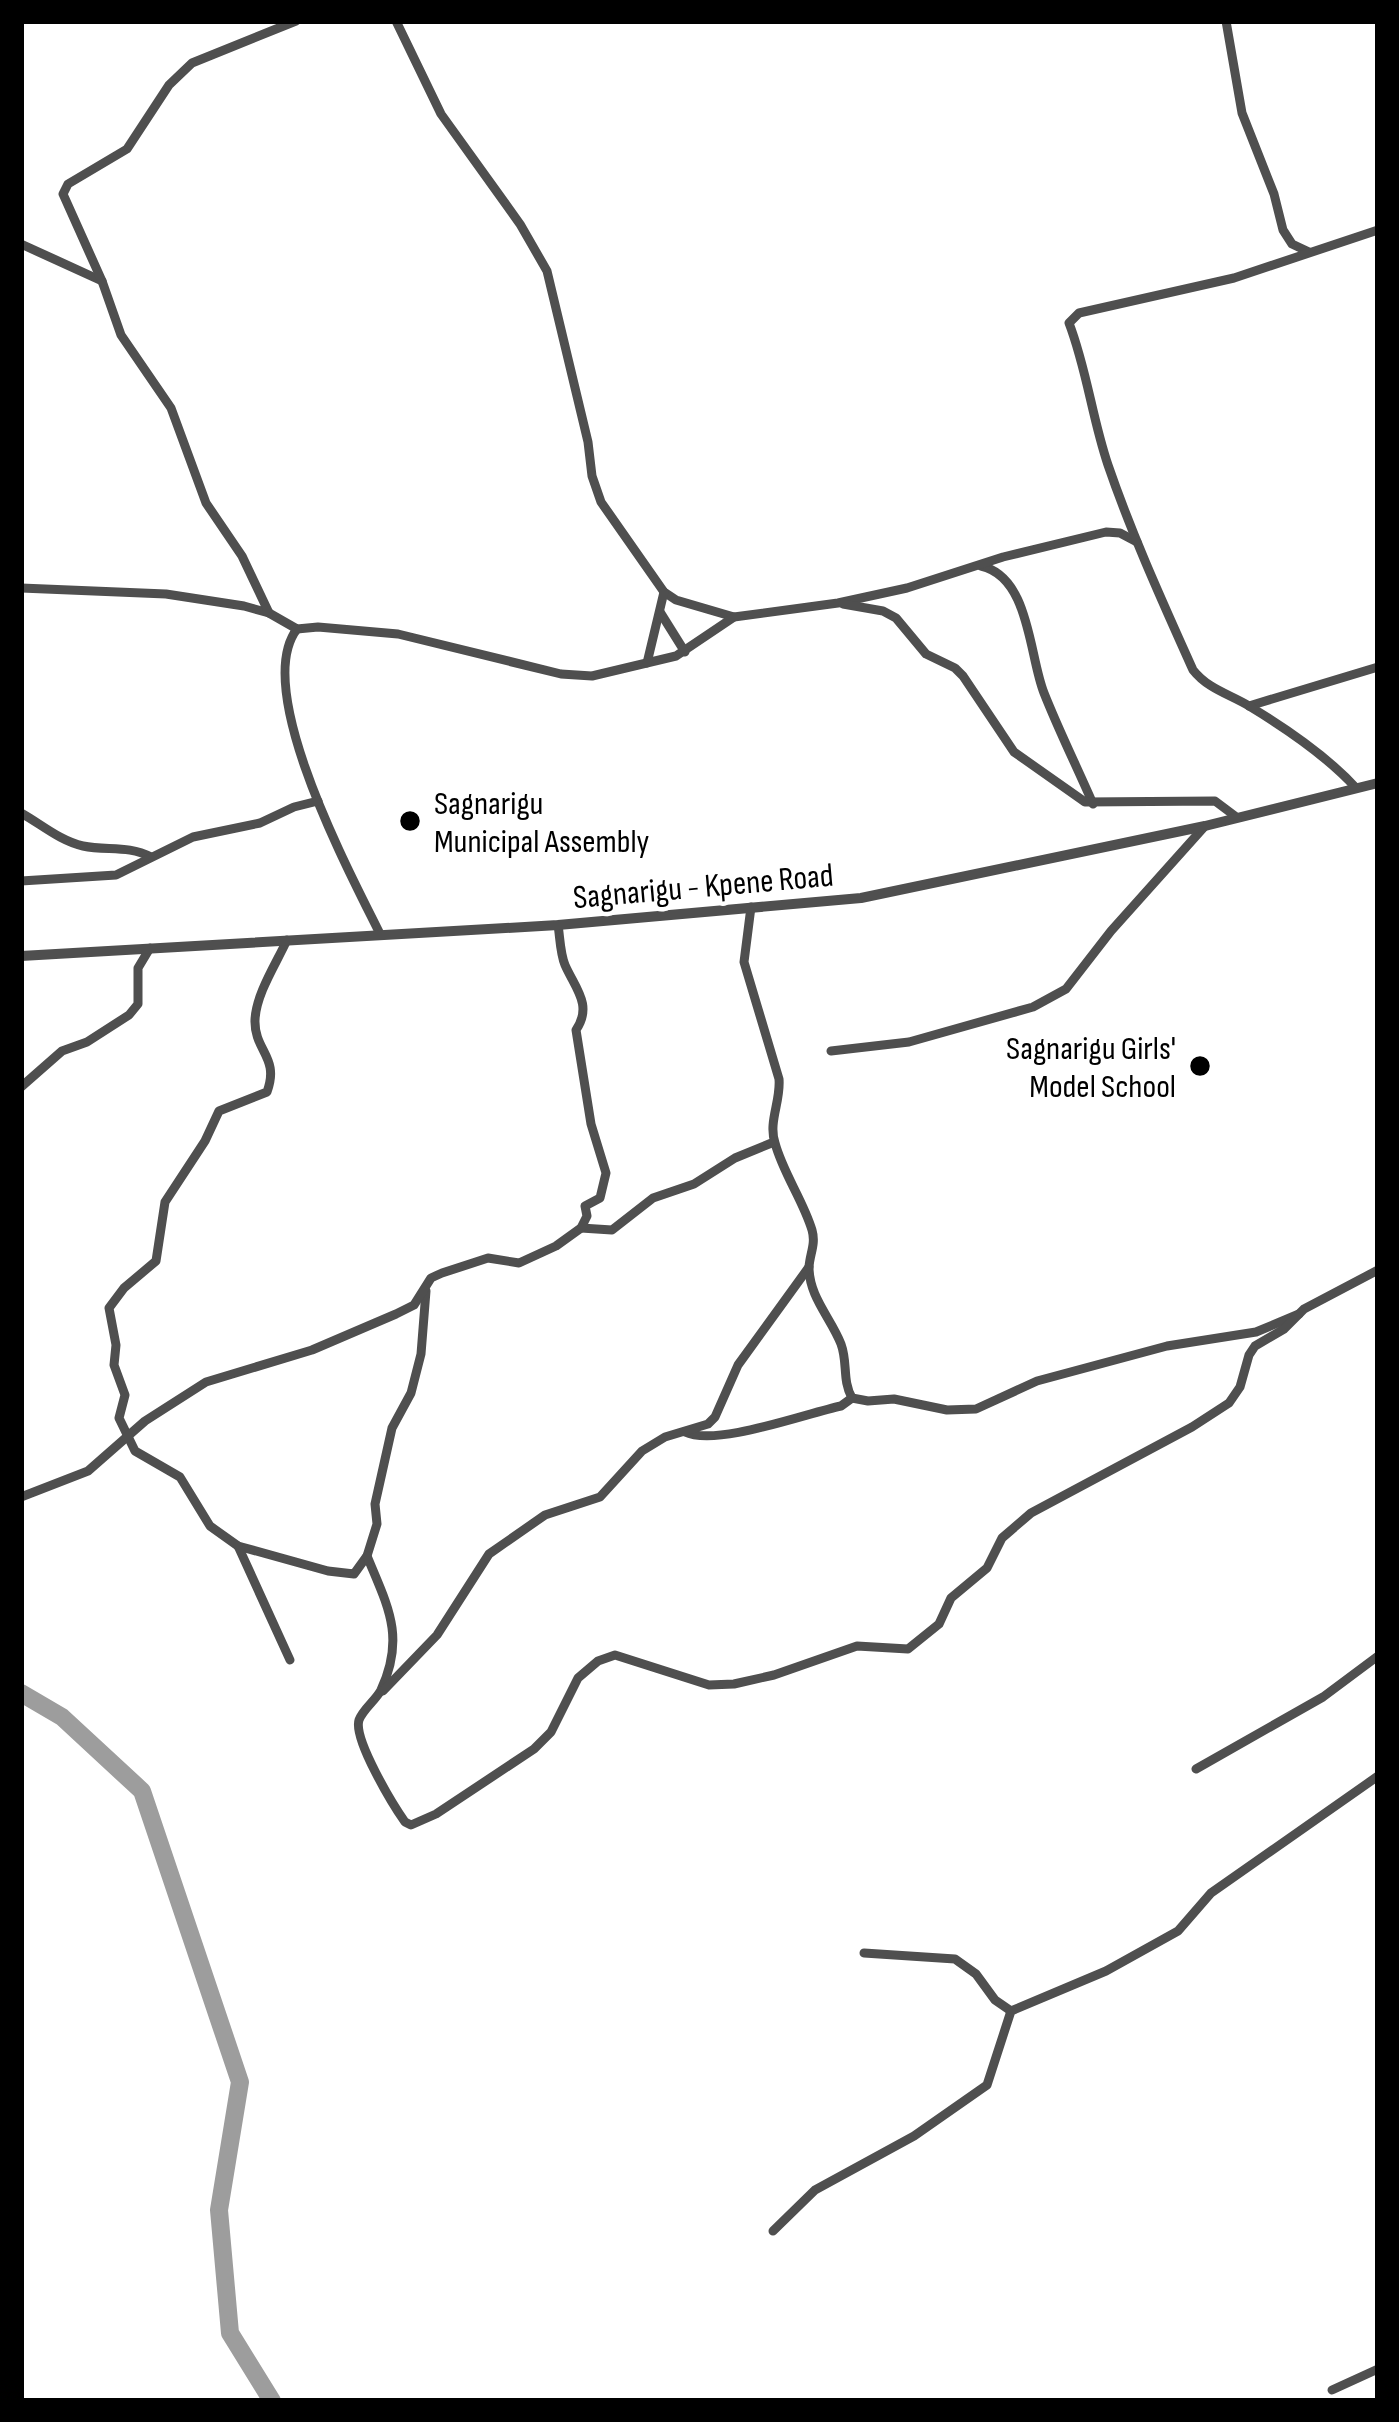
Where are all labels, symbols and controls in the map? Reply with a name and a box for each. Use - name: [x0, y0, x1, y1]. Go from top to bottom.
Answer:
- place label: Sagnarigu Municipal Assembly: [434, 784, 650, 862]
- marker: Sagnarigu Municipal Assembly: [397, 808, 423, 834]
- street label: Sagnarigu - Kpene Road: [571, 856, 835, 918]
- place label: Sagnarigu Girls' Model School: [1006, 1029, 1176, 1107]
- marker: Sagnarigu Girls' Model School: [1187, 1053, 1213, 1079]

